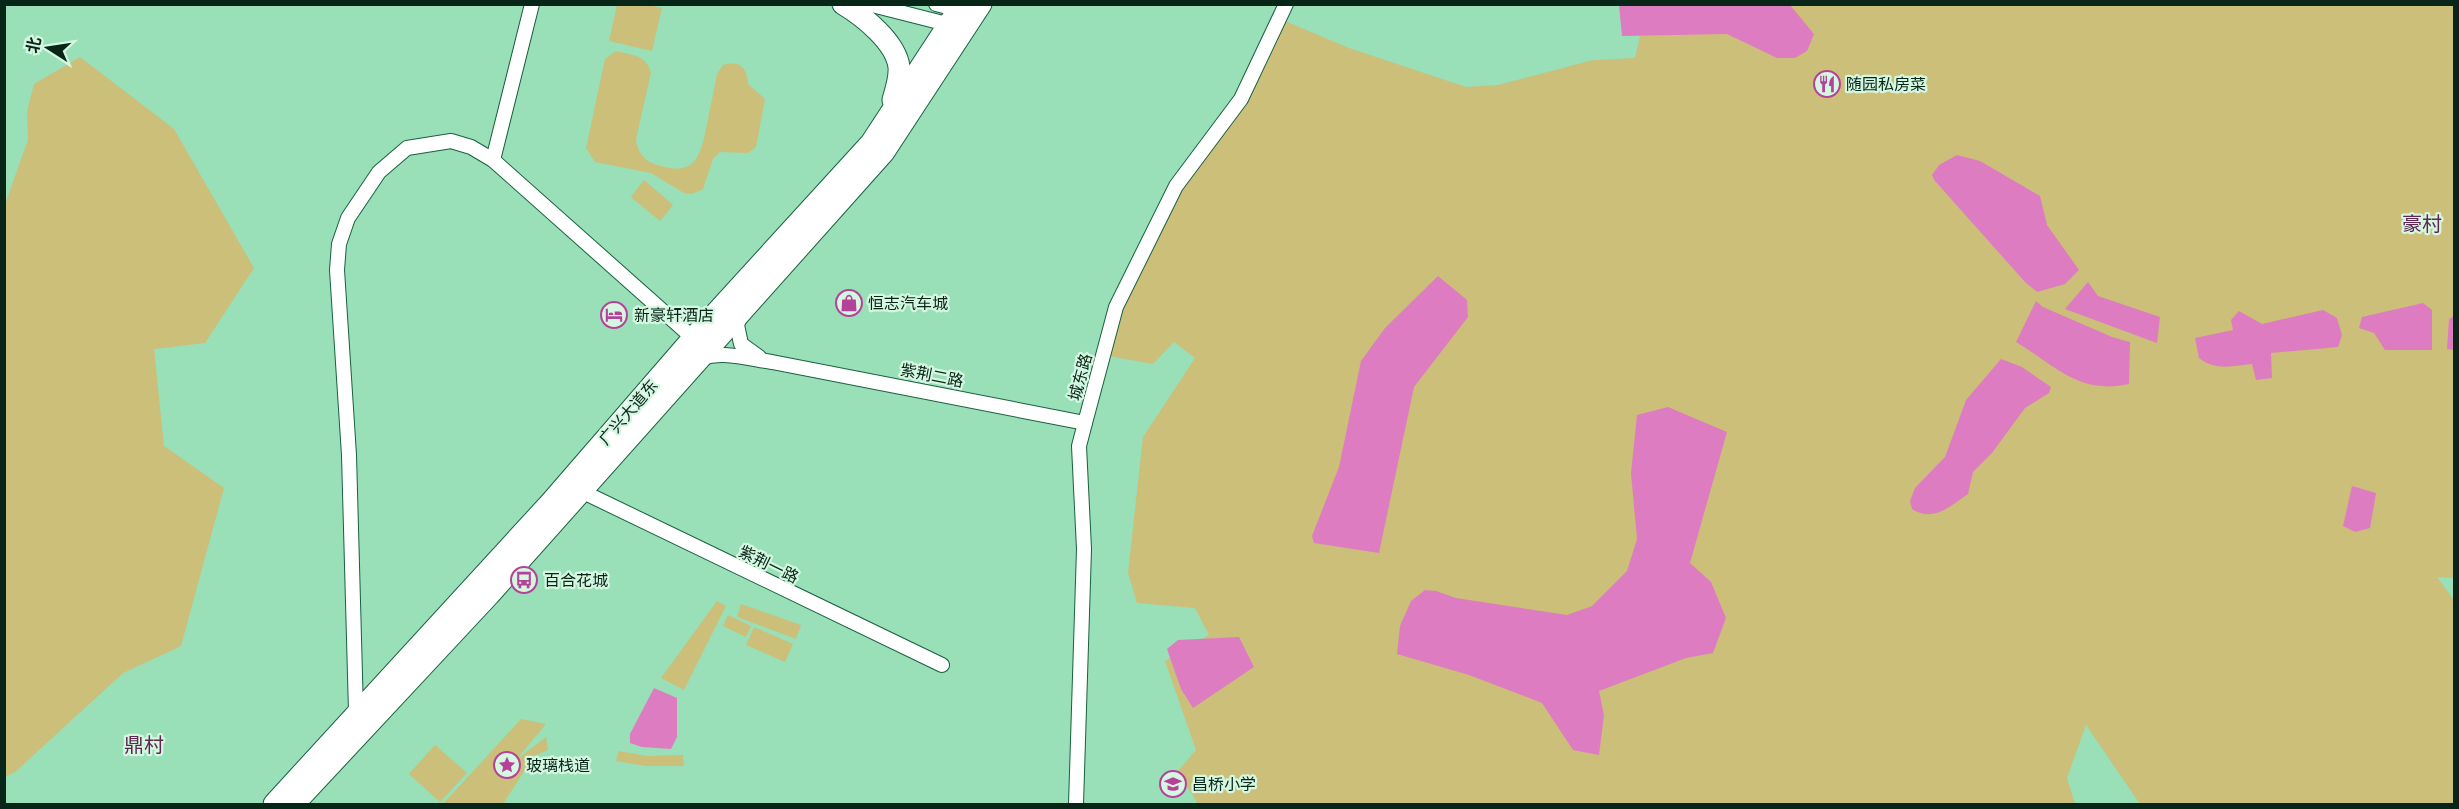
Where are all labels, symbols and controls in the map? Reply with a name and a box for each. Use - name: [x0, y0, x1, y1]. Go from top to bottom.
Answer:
- north arrow: [18, 18, 78, 78]
- text: 北: [24, 35, 46, 55]
- restaurant icon: 随园私房菜: [1812, 69, 1842, 99]
- place label: 随园私房菜: [1846, 76, 1926, 95]
- district label: 豪村: [2402, 213, 2442, 237]
- shop icon: 恒志汽车城: [834, 288, 864, 318]
- place label: 恒志汽车城: [868, 295, 948, 314]
- hotel icon: 新豪轩酒店: [599, 300, 629, 330]
- place label: 新豪轩酒店: [634, 307, 714, 326]
- street label: 城东路: [1066, 352, 1097, 403]
- street label: 紫荆二路: [898, 361, 965, 392]
- street label: 广兴大道东: [596, 377, 663, 449]
- street label: 紫荆一路: [735, 543, 801, 588]
- bus stop icon: 百合花城: [509, 565, 539, 595]
- place label: 百合花城: [544, 572, 608, 591]
- district label: 鼎村: [124, 734, 164, 758]
- place icon: 玻璃栈道: [492, 750, 522, 780]
- place label: 玻璃栈道: [526, 757, 590, 776]
- school or university icon: 昌桥小学: [1158, 769, 1188, 799]
- place label: 昌桥小学: [1192, 776, 1256, 795]

